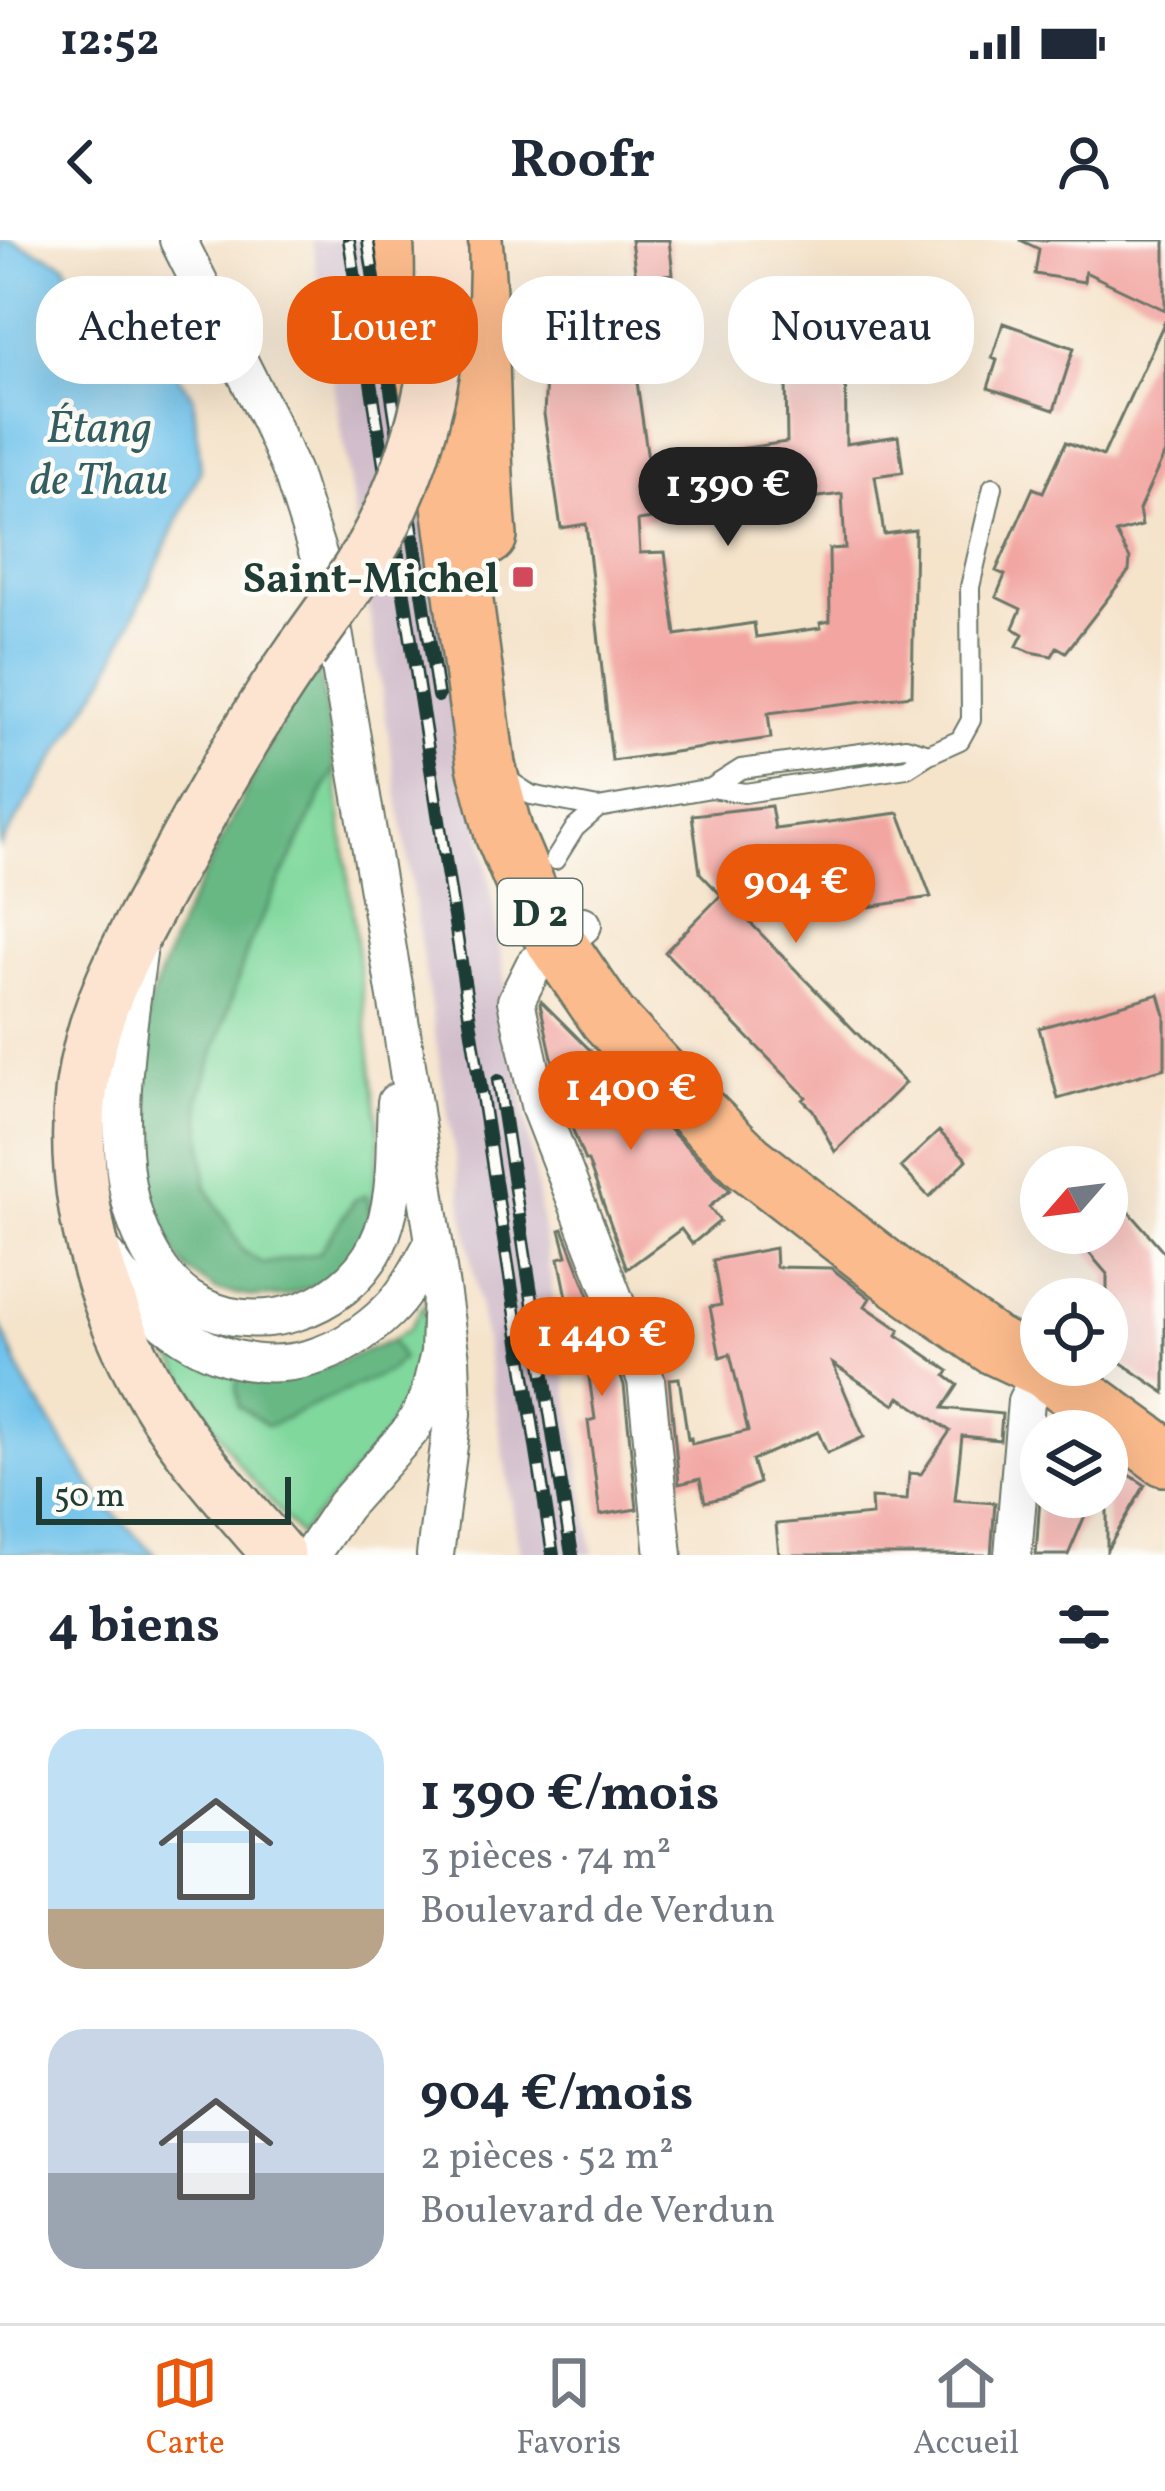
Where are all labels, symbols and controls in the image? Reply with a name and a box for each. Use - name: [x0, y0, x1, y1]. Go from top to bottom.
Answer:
- text: 12:52: [60, 11, 159, 74]
- text: Roofr: [510, 125, 655, 200]
- icon: back: [48, 129, 114, 195]
- icon: person: [1051, 129, 1117, 195]
- chip: Acheter: [36, 276, 263, 384]
- chip: Louer: [287, 276, 478, 384]
- chip: Filtres: [502, 276, 704, 384]
- chip: Nouveau: [728, 276, 974, 384]
- water label: Étang de Thau: [30, 399, 168, 514]
- pin: 1 390 €: [617, 447, 839, 549]
- text: 1 390 €: [665, 459, 791, 513]
- place label: Saint-Michel: [242, 552, 499, 611]
- marker: Saint-Michel: [510, 564, 536, 590]
- pin: 904 €: [712, 844, 880, 946]
- text: 904 €: [743, 856, 849, 910]
- road number: D 2: [498, 879, 582, 945]
- pin: 1 400 €: [520, 1051, 742, 1153]
- text: 1 400 €: [565, 1063, 697, 1117]
- north arrow: [1020, 1146, 1128, 1254]
- map controls: [1020, 1146, 1128, 1518]
- button: locate: [1020, 1278, 1128, 1386]
- pin: 1 440 €: [491, 1297, 713, 1399]
- text: 1 440 €: [537, 1309, 667, 1363]
- button: layers: [1020, 1410, 1128, 1518]
- scale bar: [36, 1471, 291, 1524]
- text: 50 m: [54, 1475, 125, 1521]
- text: 4 biens: [48, 1592, 220, 1663]
- icon: filters: [1051, 1594, 1117, 1660]
- text: 1 390 €/mois: [420, 1760, 719, 1831]
- icon: home: [144, 1777, 288, 1921]
- text: 3 pièces · 74 m²: [420, 1831, 671, 1885]
- text: Boulevard de Verdun: [420, 1885, 775, 1939]
- text: 904 €/mois: [420, 2060, 693, 2131]
- icon: home: [144, 2077, 288, 2221]
- text: 2 pièces · 52 m²: [420, 2131, 674, 2185]
- text: Boulevard de Verdun: [420, 2185, 775, 2239]
- tab: Carte: [146, 2350, 225, 2468]
- tab: Favoris: [516, 2350, 621, 2468]
- tab: Accueil: [913, 2350, 1019, 2468]

